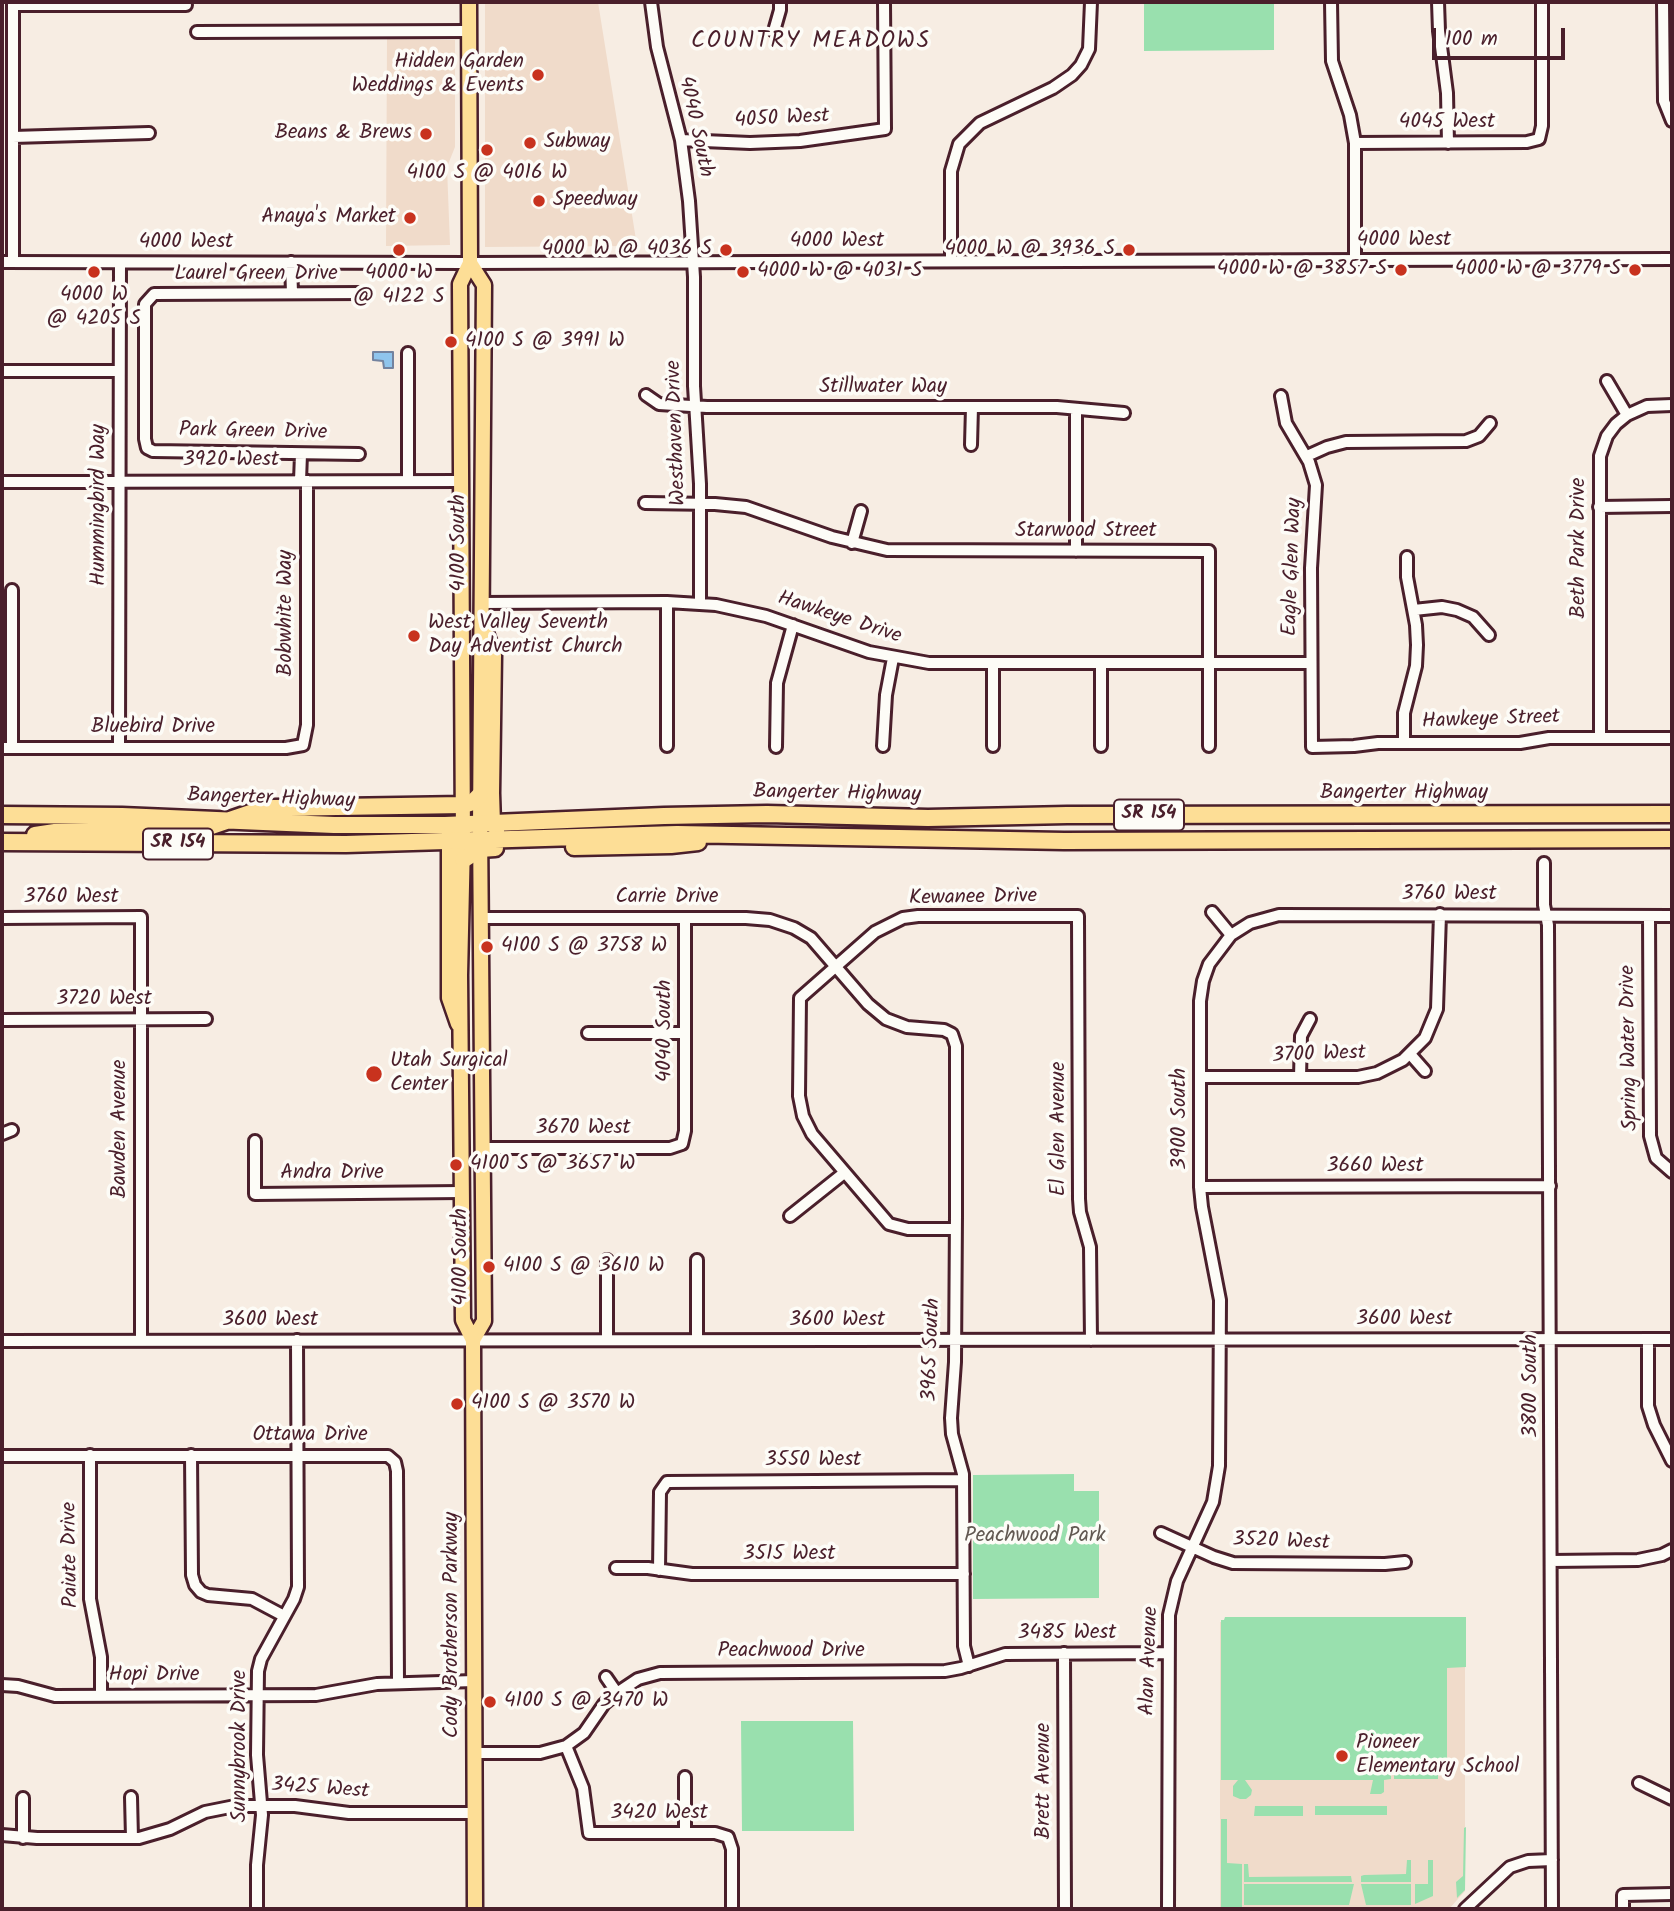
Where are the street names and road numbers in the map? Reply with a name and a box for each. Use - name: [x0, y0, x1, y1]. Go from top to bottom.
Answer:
- street label: 4040 South: [671, 74, 717, 180]
- street label: 4050 West: [734, 105, 830, 135]
- street label: 4045 West: [1399, 110, 1495, 136]
- street label: 4000 West: [1357, 228, 1451, 254]
- street label: 4000 West: [790, 229, 884, 255]
- street label: 4000 West: [139, 230, 233, 256]
- street label: Laurel Green Drive: [174, 262, 338, 288]
- street label: Westhaven Drive: [663, 360, 693, 506]
- street label: Stillwater Way: [819, 375, 947, 401]
- street label: Park Green Drive: [179, 419, 327, 447]
- street label: Hummingbird Way: [87, 424, 113, 586]
- street label: 3920 West: [183, 448, 279, 474]
- street label: Beth Park Drive: [1567, 478, 1593, 618]
- street label: 4100 South: [447, 494, 473, 592]
- street label: Eagle Glen Way: [1279, 497, 1309, 637]
- street label: Starwood Street: [1015, 519, 1157, 545]
- street label: Bobwhite Way: [274, 550, 300, 676]
- street label: Hawkeye Drive: [774, 587, 904, 651]
- street label: Hawkeye Street: [1421, 706, 1561, 736]
- street label: Bluebird Drive: [91, 715, 215, 741]
- street label: Bangerter Highway: [753, 781, 921, 809]
- street label: Bangerter Highway: [1320, 781, 1488, 807]
- street label: Bangerter Highway: [187, 784, 355, 816]
- road number: SR 154: [1114, 800, 1184, 830]
- road number: SR 154: [143, 828, 213, 860]
- street label: 3760 West: [1401, 882, 1497, 908]
- street label: 3760 West: [23, 885, 119, 911]
- street label: Carrie Drive: [615, 885, 719, 911]
- street label: Kewanee Drive: [909, 885, 1037, 913]
- street label: Spring Water Drive: [1617, 965, 1645, 1131]
- street label: 4040 South: [653, 980, 679, 1082]
- street label: 3720 West: [56, 987, 152, 1013]
- street label: 3700 West: [1272, 1042, 1366, 1070]
- street label: Bawden Avenue: [108, 1060, 134, 1198]
- street label: El Glen Avenue: [1047, 1062, 1073, 1196]
- street label: 3900 South: [1168, 1068, 1194, 1170]
- street label: 3670 West: [535, 1116, 631, 1142]
- street label: 3660 West: [1326, 1154, 1424, 1180]
- street label: Andra Drive: [280, 1161, 384, 1187]
- street label: 4100 South: [449, 1208, 475, 1306]
- street label: 3965 South: [919, 1298, 947, 1402]
- street label: 3600 West: [1356, 1307, 1452, 1333]
- street label: 3600 West: [222, 1308, 318, 1334]
- street label: 3600 West: [789, 1308, 885, 1334]
- street label: 3800 South: [1519, 1334, 1545, 1438]
- street label: Ottawa Drive: [252, 1423, 368, 1449]
- street label: 3550 West: [765, 1448, 861, 1474]
- street label: Paiute Drive: [58, 1502, 86, 1608]
- street label: Cody Brotherson Parkway: [440, 1512, 466, 1738]
- street label: 3520 West: [1232, 1529, 1330, 1557]
- street label: 3515 West: [743, 1542, 835, 1568]
- street label: Alan Avenue: [1137, 1606, 1165, 1716]
- street label: 3485 West: [1018, 1621, 1116, 1647]
- street label: Peachwood Drive: [717, 1639, 865, 1665]
- street label: Hopi Drive: [109, 1663, 199, 1689]
- street label: Sunnybrook Drive: [228, 1670, 254, 1822]
- street label: Brett Avenue: [1032, 1723, 1058, 1839]
- street label: 3425 West: [270, 1774, 370, 1806]
- street label: 3420 West: [610, 1801, 708, 1827]

